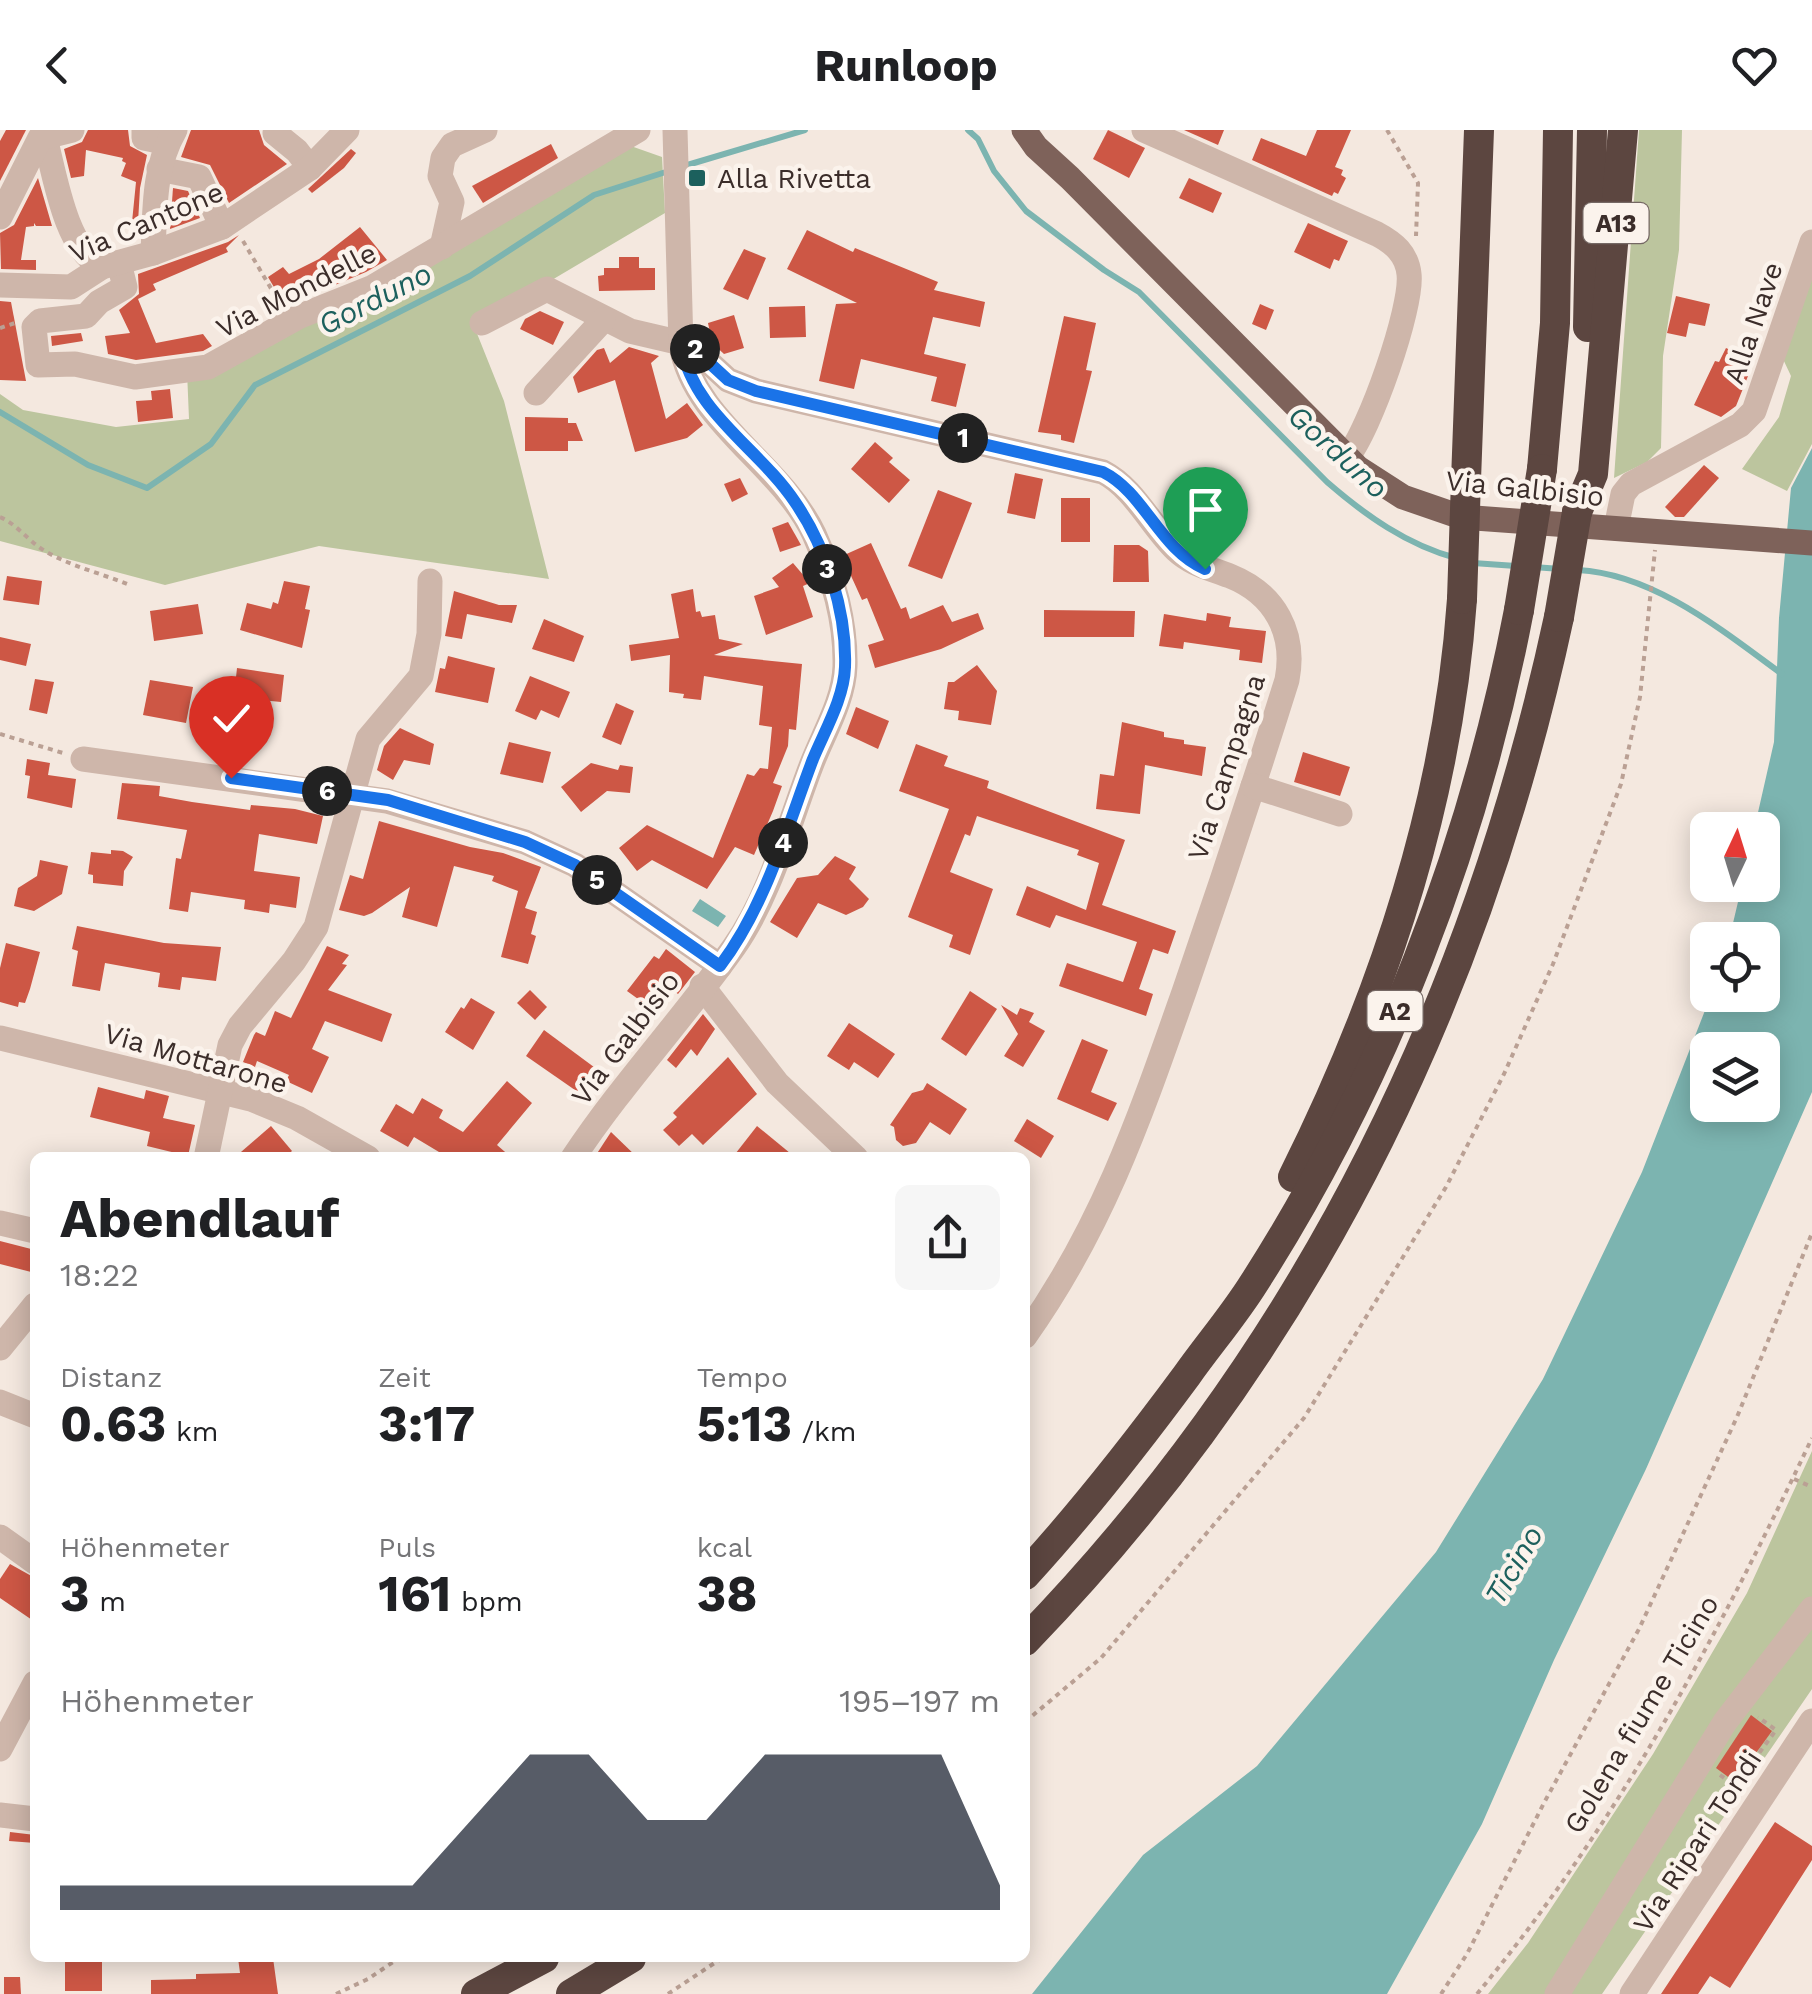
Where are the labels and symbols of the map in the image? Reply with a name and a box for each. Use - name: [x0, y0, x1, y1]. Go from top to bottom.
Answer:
- place label: Alla Rivetta: [717, 162, 871, 195]
- marker: Alla Rivetta: [686, 167, 708, 189]
- street label: Via Cantone: [64, 175, 228, 270]
- road number: A13: [1584, 203, 1648, 243]
- street label: Via Mondelle: [211, 236, 382, 345]
- water label: Gorduno: [312, 255, 437, 342]
- street label: Alla Nave: [1717, 258, 1790, 389]
- pin: 2: [670, 324, 720, 374]
- water label: Gorduno: [1281, 398, 1396, 506]
- pin: 1: [938, 413, 988, 463]
- street label: Via Galbisio: [1444, 464, 1606, 513]
- pin: [1163, 467, 1248, 570]
- pin: 3: [802, 544, 852, 594]
- street label: Via Campagna: [1181, 670, 1272, 864]
- pin: [189, 676, 274, 779]
- pin: 6: [302, 766, 352, 816]
- north arrow: [1690, 812, 1780, 902]
- pin: 4: [758, 818, 808, 868]
- pin: 5: [572, 855, 622, 905]
- street label: Via Galbisio: [564, 965, 686, 1112]
- road number: A2: [1368, 991, 1422, 1031]
- street label: Via Mottarone: [100, 1017, 291, 1100]
- water label: Ticino: [1477, 1519, 1550, 1610]
- street label: Golena fiume Ticino: [1557, 1589, 1726, 1839]
- street label: Via Ripari Tondi: [1626, 1744, 1769, 1938]

